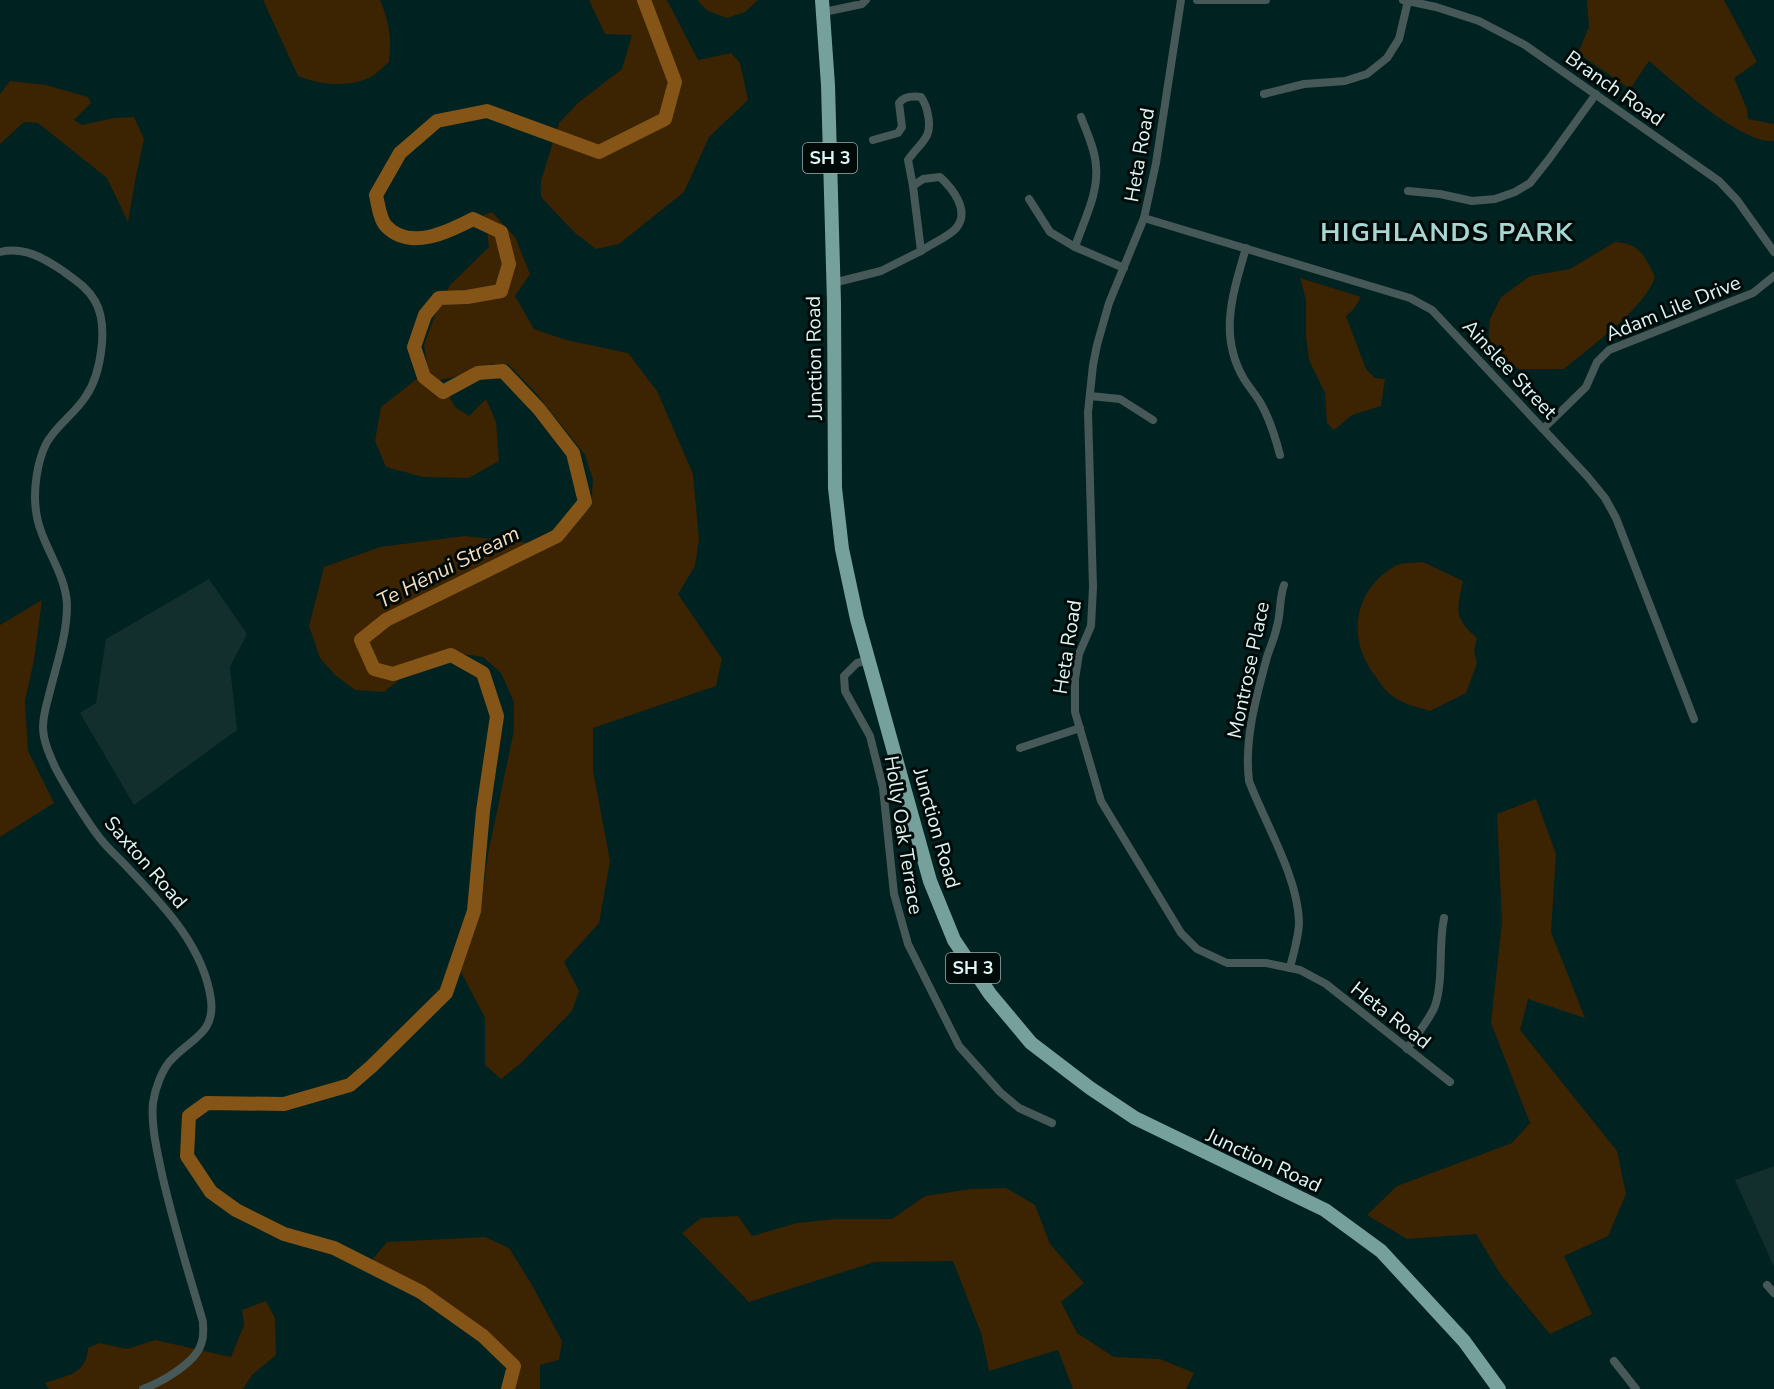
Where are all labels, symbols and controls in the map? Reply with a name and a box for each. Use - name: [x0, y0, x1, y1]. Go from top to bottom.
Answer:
- street label: Branch Road: [1560, 44, 1669, 132]
- street label: Heta Road: [1118, 106, 1161, 204]
- road number: SH 3: [803, 143, 857, 173]
- district label: HIGHLANDS PARK: [1320, 215, 1574, 250]
- street label: Adam Lile Drive: [1602, 269, 1745, 348]
- street label: Junction Road: [800, 296, 829, 421]
- street label: Ainslee Street: [1456, 314, 1563, 426]
- water label: Te Hēnui Stream: [372, 519, 524, 615]
- street label: Heta Road: [1047, 598, 1088, 696]
- street label: Montrose Place: [1221, 599, 1276, 741]
- street label: Holly Oak Terrace: [878, 754, 929, 916]
- street label: Junction Road: [906, 764, 967, 892]
- street label: Saxton Road: [98, 810, 193, 914]
- road number: SH 3: [946, 953, 1000, 983]
- street label: Heta Road: [1345, 975, 1436, 1055]
- street label: Junction Road: [1201, 1122, 1326, 1199]

